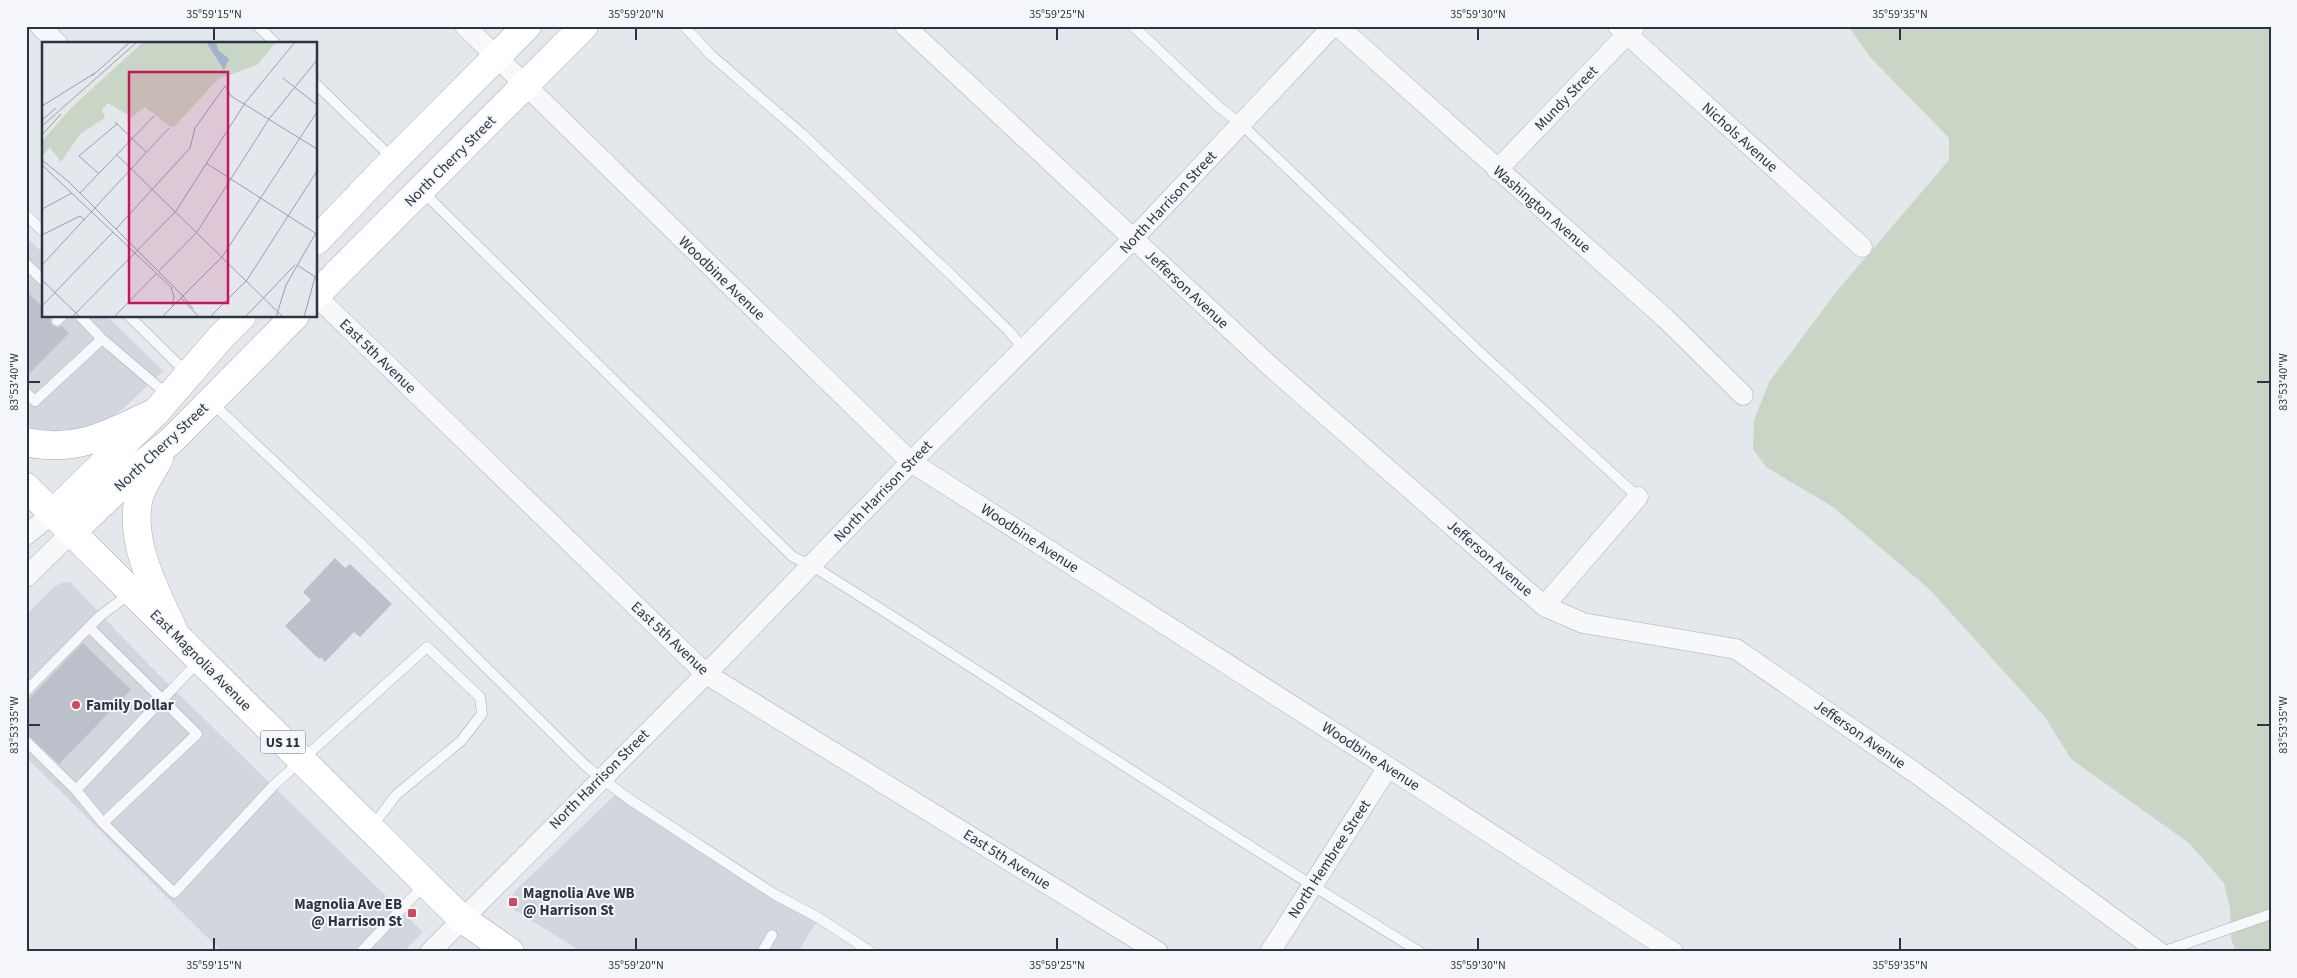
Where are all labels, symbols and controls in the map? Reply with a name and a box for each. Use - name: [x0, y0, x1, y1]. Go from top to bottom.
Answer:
- text: 35°59'15"N: [186, 6, 242, 23]
- text: 35°59'20"N: [608, 6, 664, 23]
- text: 35°59'25"N: [1029, 6, 1085, 23]
- text: 35°59'30"N: [1450, 6, 1506, 23]
- text: 35°59'35"N: [1872, 6, 1928, 23]
- inset map: [42, 42, 318, 318]
- street label: Mundy Street: [1530, 61, 1603, 136]
- street label: Nichols Avenue: [1697, 97, 1782, 177]
- street label: North Cherry Street: [400, 111, 501, 212]
- street label: North Harrison Street: [1115, 146, 1222, 258]
- street label: Washington Avenue: [1488, 161, 1595, 258]
- street label: Woodbine Avenue: [674, 231, 770, 325]
- street label: Jefferson Avenue: [1140, 245, 1233, 334]
- street label: East 5th Avenue: [335, 314, 421, 398]
- text: 83°53'40"W: [6, 353, 23, 411]
- text: 83°53'40"W: [2275, 353, 2292, 411]
- street label: North Cherry Street: [110, 398, 213, 497]
- street label: North Harrison Street: [829, 436, 937, 547]
- street label: Woodbine Avenue: [977, 499, 1083, 578]
- street label: Jefferson Avenue: [1442, 515, 1537, 602]
- street label: East 5th Avenue: [626, 597, 713, 680]
- street label: East Magnolia Avenue: [145, 605, 256, 716]
- place label: Family Dollar: [86, 695, 174, 716]
- street label: Jefferson Avenue: [1810, 695, 1910, 774]
- text: 83°53'35"W: [6, 696, 23, 754]
- text: 83°53'35"W: [2275, 696, 2292, 754]
- marker: Family Dollar: [70, 699, 82, 711]
- street label: Woodbine Avenue: [1318, 717, 1424, 796]
- street label: North Harrison Street: [545, 725, 654, 834]
- road number: US 11: [260, 730, 306, 754]
- street label: North Hembree Street: [1283, 796, 1376, 923]
- street label: East 5th Avenue: [959, 824, 1054, 895]
- place label: Magnolia Ave WB @ Harrison St: [523, 883, 635, 921]
- place label: Magnolia Ave EB @ Harrison St: [294, 894, 402, 932]
- marker: Magnolia Ave WB @ Harrison St: [507, 896, 519, 908]
- marker: Magnolia Ave EB @ Harrison St: [406, 907, 418, 919]
- text: 35°59'15"N: [186, 957, 242, 974]
- text: 35°59'20"N: [608, 957, 664, 974]
- text: 35°59'25"N: [1029, 957, 1085, 974]
- text: 35°59'30"N: [1450, 957, 1506, 974]
- text: 35°59'35"N: [1872, 957, 1928, 974]

